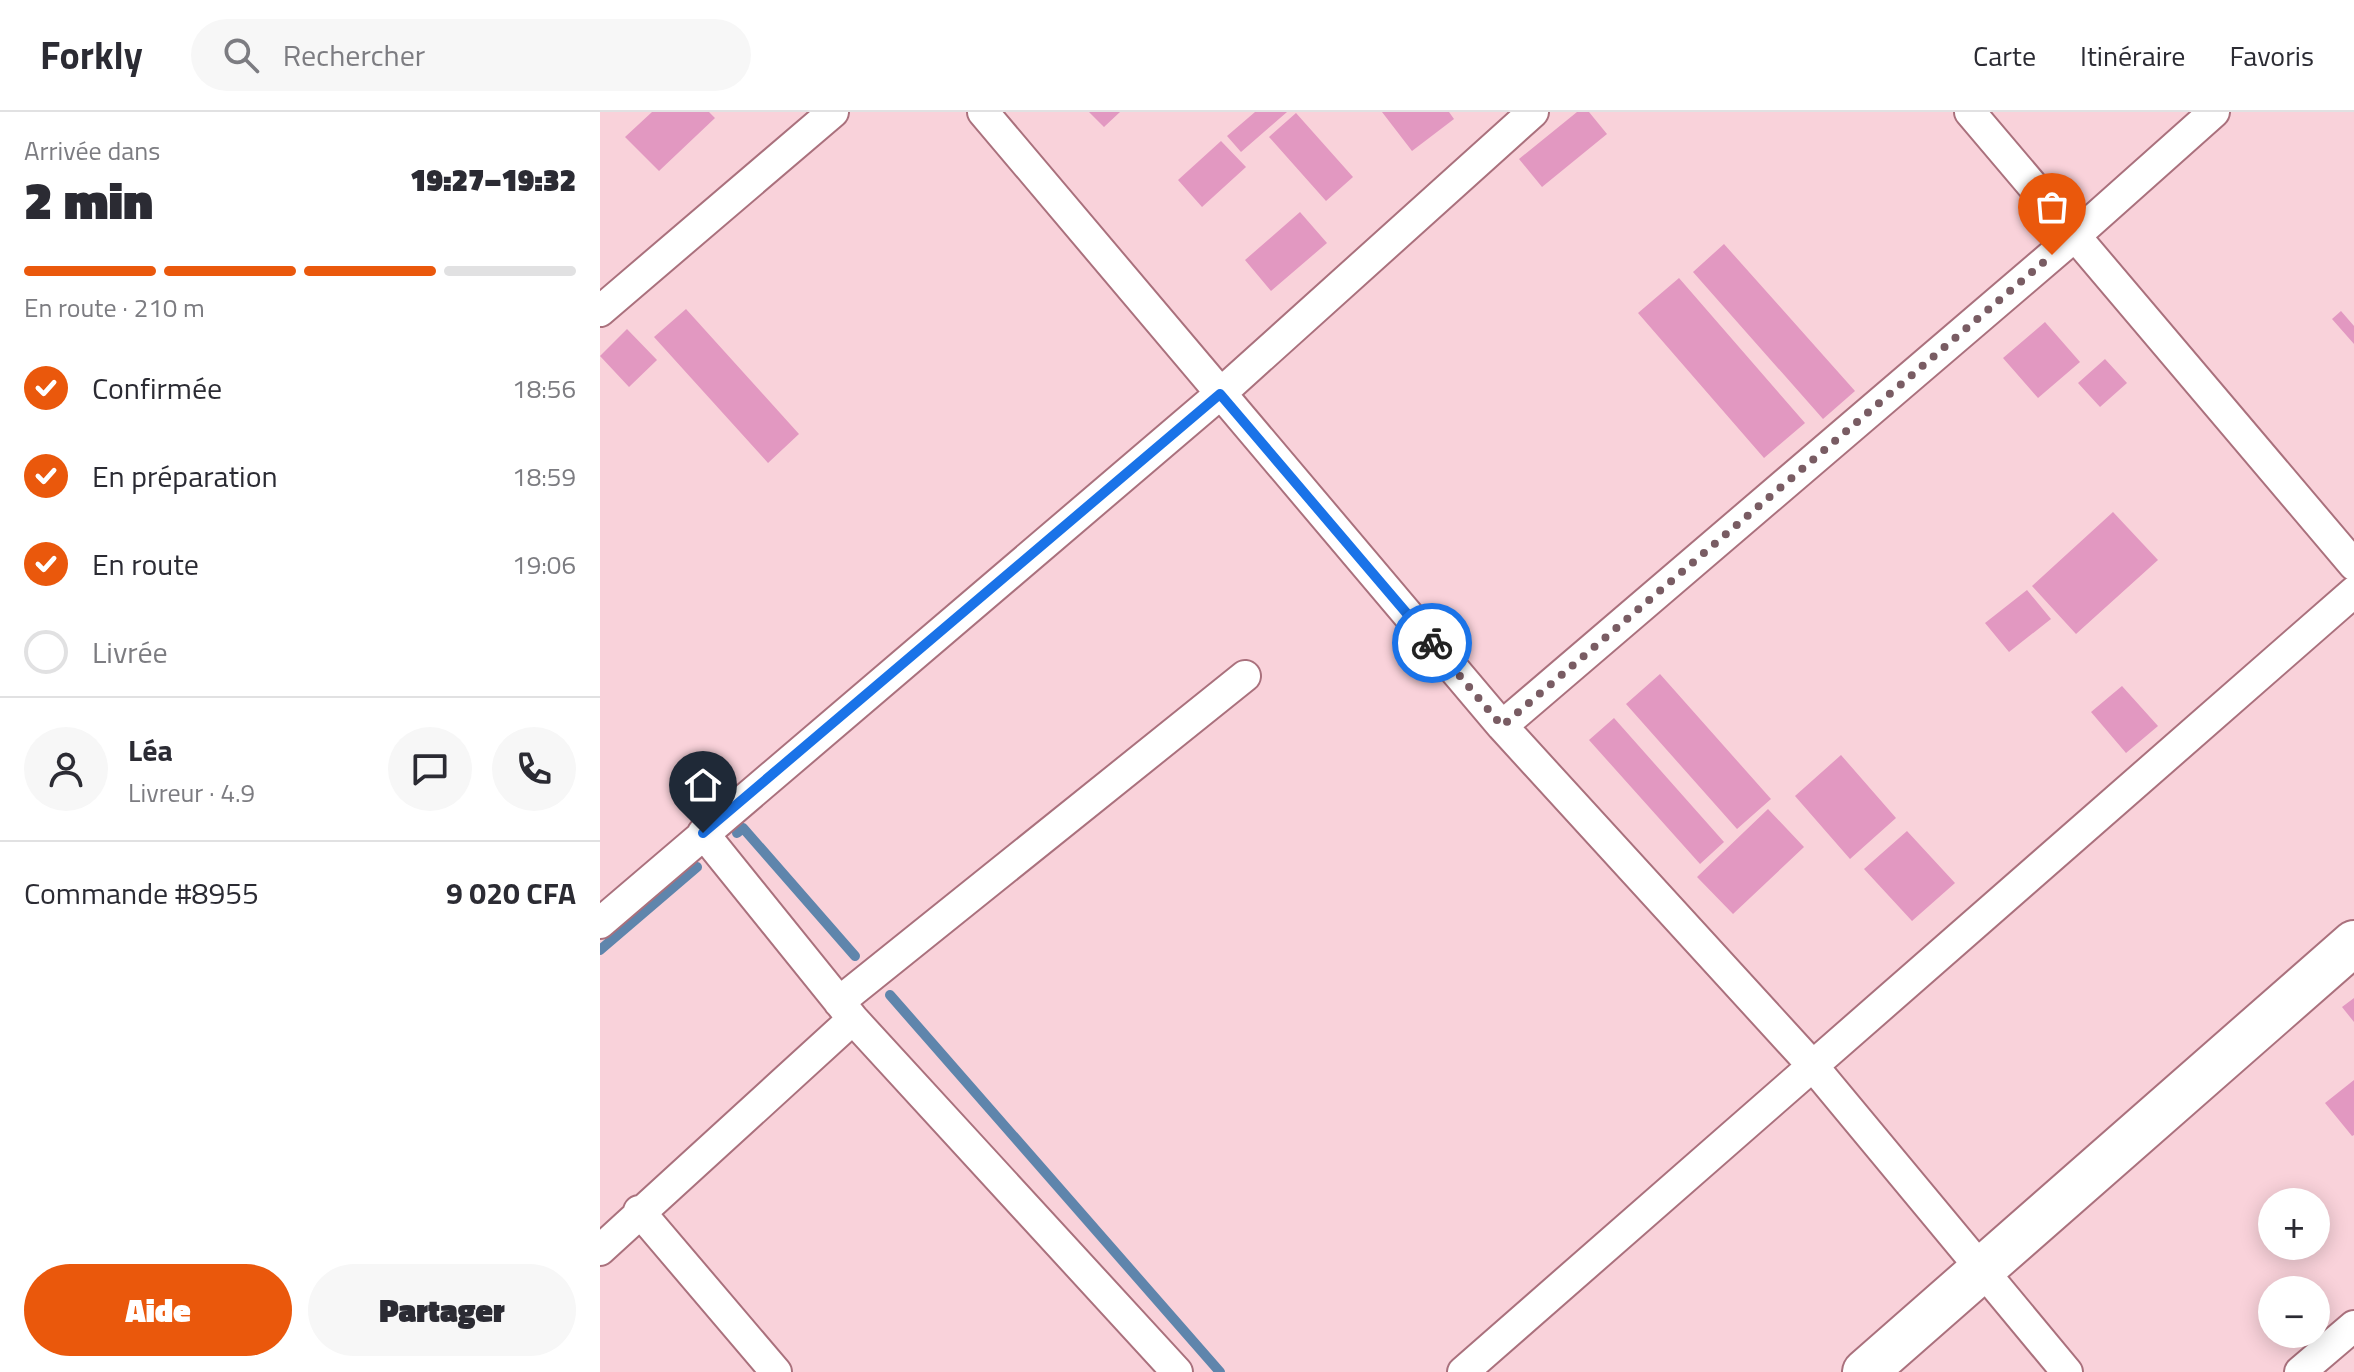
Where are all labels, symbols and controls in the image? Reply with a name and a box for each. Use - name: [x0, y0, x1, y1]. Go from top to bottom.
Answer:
- search box: [191, 19, 751, 91]
- text: Forkly: [40, 26, 143, 84]
- text: Rechercher: [283, 32, 425, 78]
- icon: search: [219, 33, 263, 77]
- text: Carte: [1973, 34, 2036, 77]
- text: Itinéraire: [2080, 34, 2185, 77]
- text: Favoris: [2229, 34, 2314, 77]
- text: Arrivée dans: [24, 131, 160, 170]
- text: 19:27–19:32: [410, 157, 576, 203]
- text: 2 min: [24, 160, 153, 239]
- pin: [2018, 173, 2086, 255]
- icon: bag: [2030, 185, 2074, 229]
- text: En route · 210 m: [24, 288, 205, 327]
- text: Confirmée: [92, 365, 222, 411]
- icon: check: [24, 366, 68, 410]
- text: 18:56: [512, 369, 576, 408]
- text: En préparation: [92, 453, 278, 499]
- icon: check: [24, 454, 68, 498]
- text: 18:59: [512, 457, 576, 496]
- text: En route: [92, 541, 199, 587]
- icon: check: [24, 542, 68, 586]
- text: 19:06: [512, 545, 576, 584]
- courier: [1392, 603, 1472, 683]
- icon: bike: [1410, 621, 1454, 665]
- text: Livrée: [92, 629, 168, 675]
- button: person: [24, 727, 108, 811]
- text: Léa: [128, 727, 173, 773]
- button: chat: [388, 727, 472, 811]
- button: phone: [492, 727, 576, 811]
- pin: [669, 751, 737, 833]
- icon: home: [681, 763, 725, 807]
- text: Livreur · 4.9: [128, 773, 255, 812]
- text: Commande #8955: [24, 870, 259, 916]
- text: 9 020 CFA: [446, 870, 576, 916]
- map controls: [2258, 1188, 2330, 1348]
- button: +: [2258, 1188, 2330, 1260]
- button: Aide: [24, 1264, 292, 1356]
- button: Partager: [308, 1264, 576, 1356]
- button: −: [2258, 1276, 2330, 1348]

